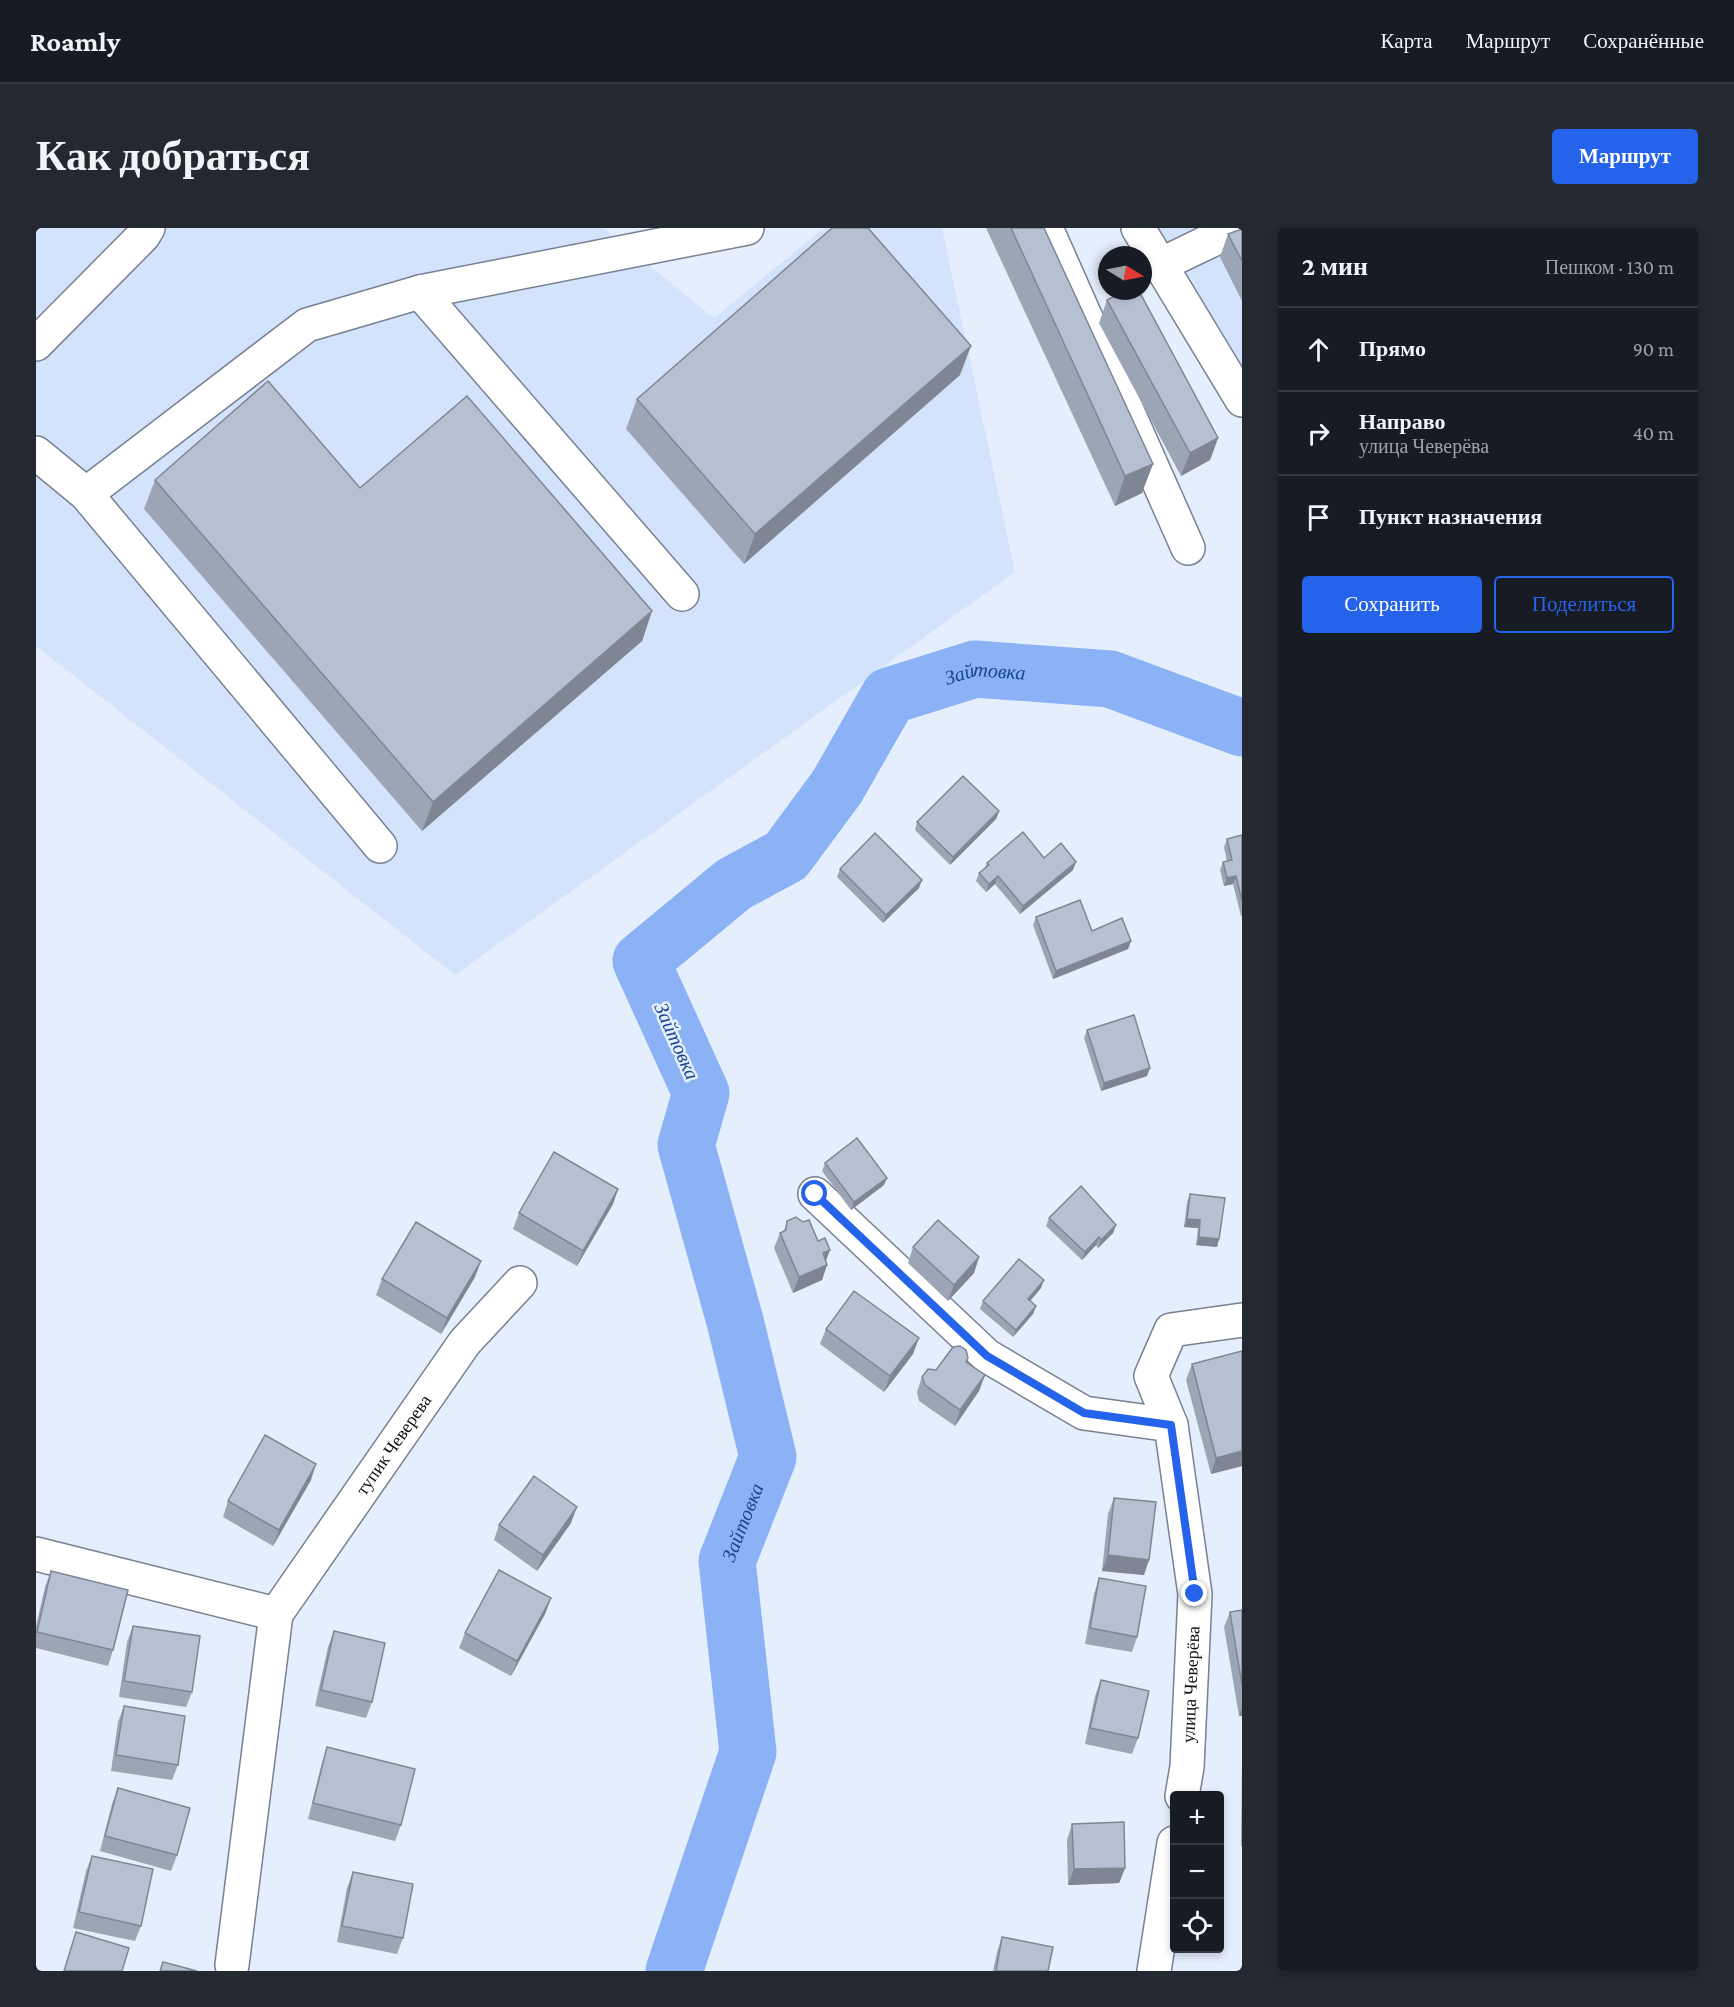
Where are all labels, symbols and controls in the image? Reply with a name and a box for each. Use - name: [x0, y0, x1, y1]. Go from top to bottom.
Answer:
- text: Roamly: [30, 26, 120, 57]
- text: Карта: [1381, 29, 1433, 53]
- text: Маршрут: [1466, 29, 1550, 53]
- text: Сохранённые: [1583, 29, 1704, 53]
- button: Маршрут: [1552, 129, 1698, 184]
- text: Как добраться: [36, 132, 310, 179]
- north arrow: [1098, 246, 1152, 300]
- text: 2 мин: [1302, 252, 1368, 281]
- text: Пешком · 130 m: [1545, 256, 1674, 278]
- icon: ahead: [1302, 333, 1335, 366]
- text: Прямо: [1359, 336, 1426, 361]
- text: 90 m: [1633, 338, 1674, 360]
- text: Направо: [1359, 409, 1445, 434]
- icon: right: [1302, 417, 1335, 450]
- text: 40 m: [1633, 422, 1674, 444]
- text: улица Чеверёва: [1359, 435, 1489, 457]
- icon: arrive: [1302, 501, 1335, 534]
- text: Пункт назначения: [1359, 504, 1542, 529]
- button: Сохранить: [1302, 576, 1482, 633]
- button: Поделиться: [1494, 576, 1674, 633]
- water label: Зайтовка: [942, 658, 1026, 689]
- water label: Зайтовка: [650, 999, 704, 1083]
- route start: [801, 1180, 827, 1206]
- street label: тупик Чеверева: [352, 1391, 435, 1499]
- water label: Зайтовка: [717, 1480, 768, 1564]
- route end: [1181, 1580, 1207, 1606]
- street label: улица Чеверёва: [1178, 1625, 1204, 1744]
- map controls: [1170, 1791, 1224, 1953]
- button: +: [1170, 1791, 1224, 1845]
- button: −: [1170, 1845, 1224, 1899]
- button: locate: [1170, 1899, 1224, 1953]

